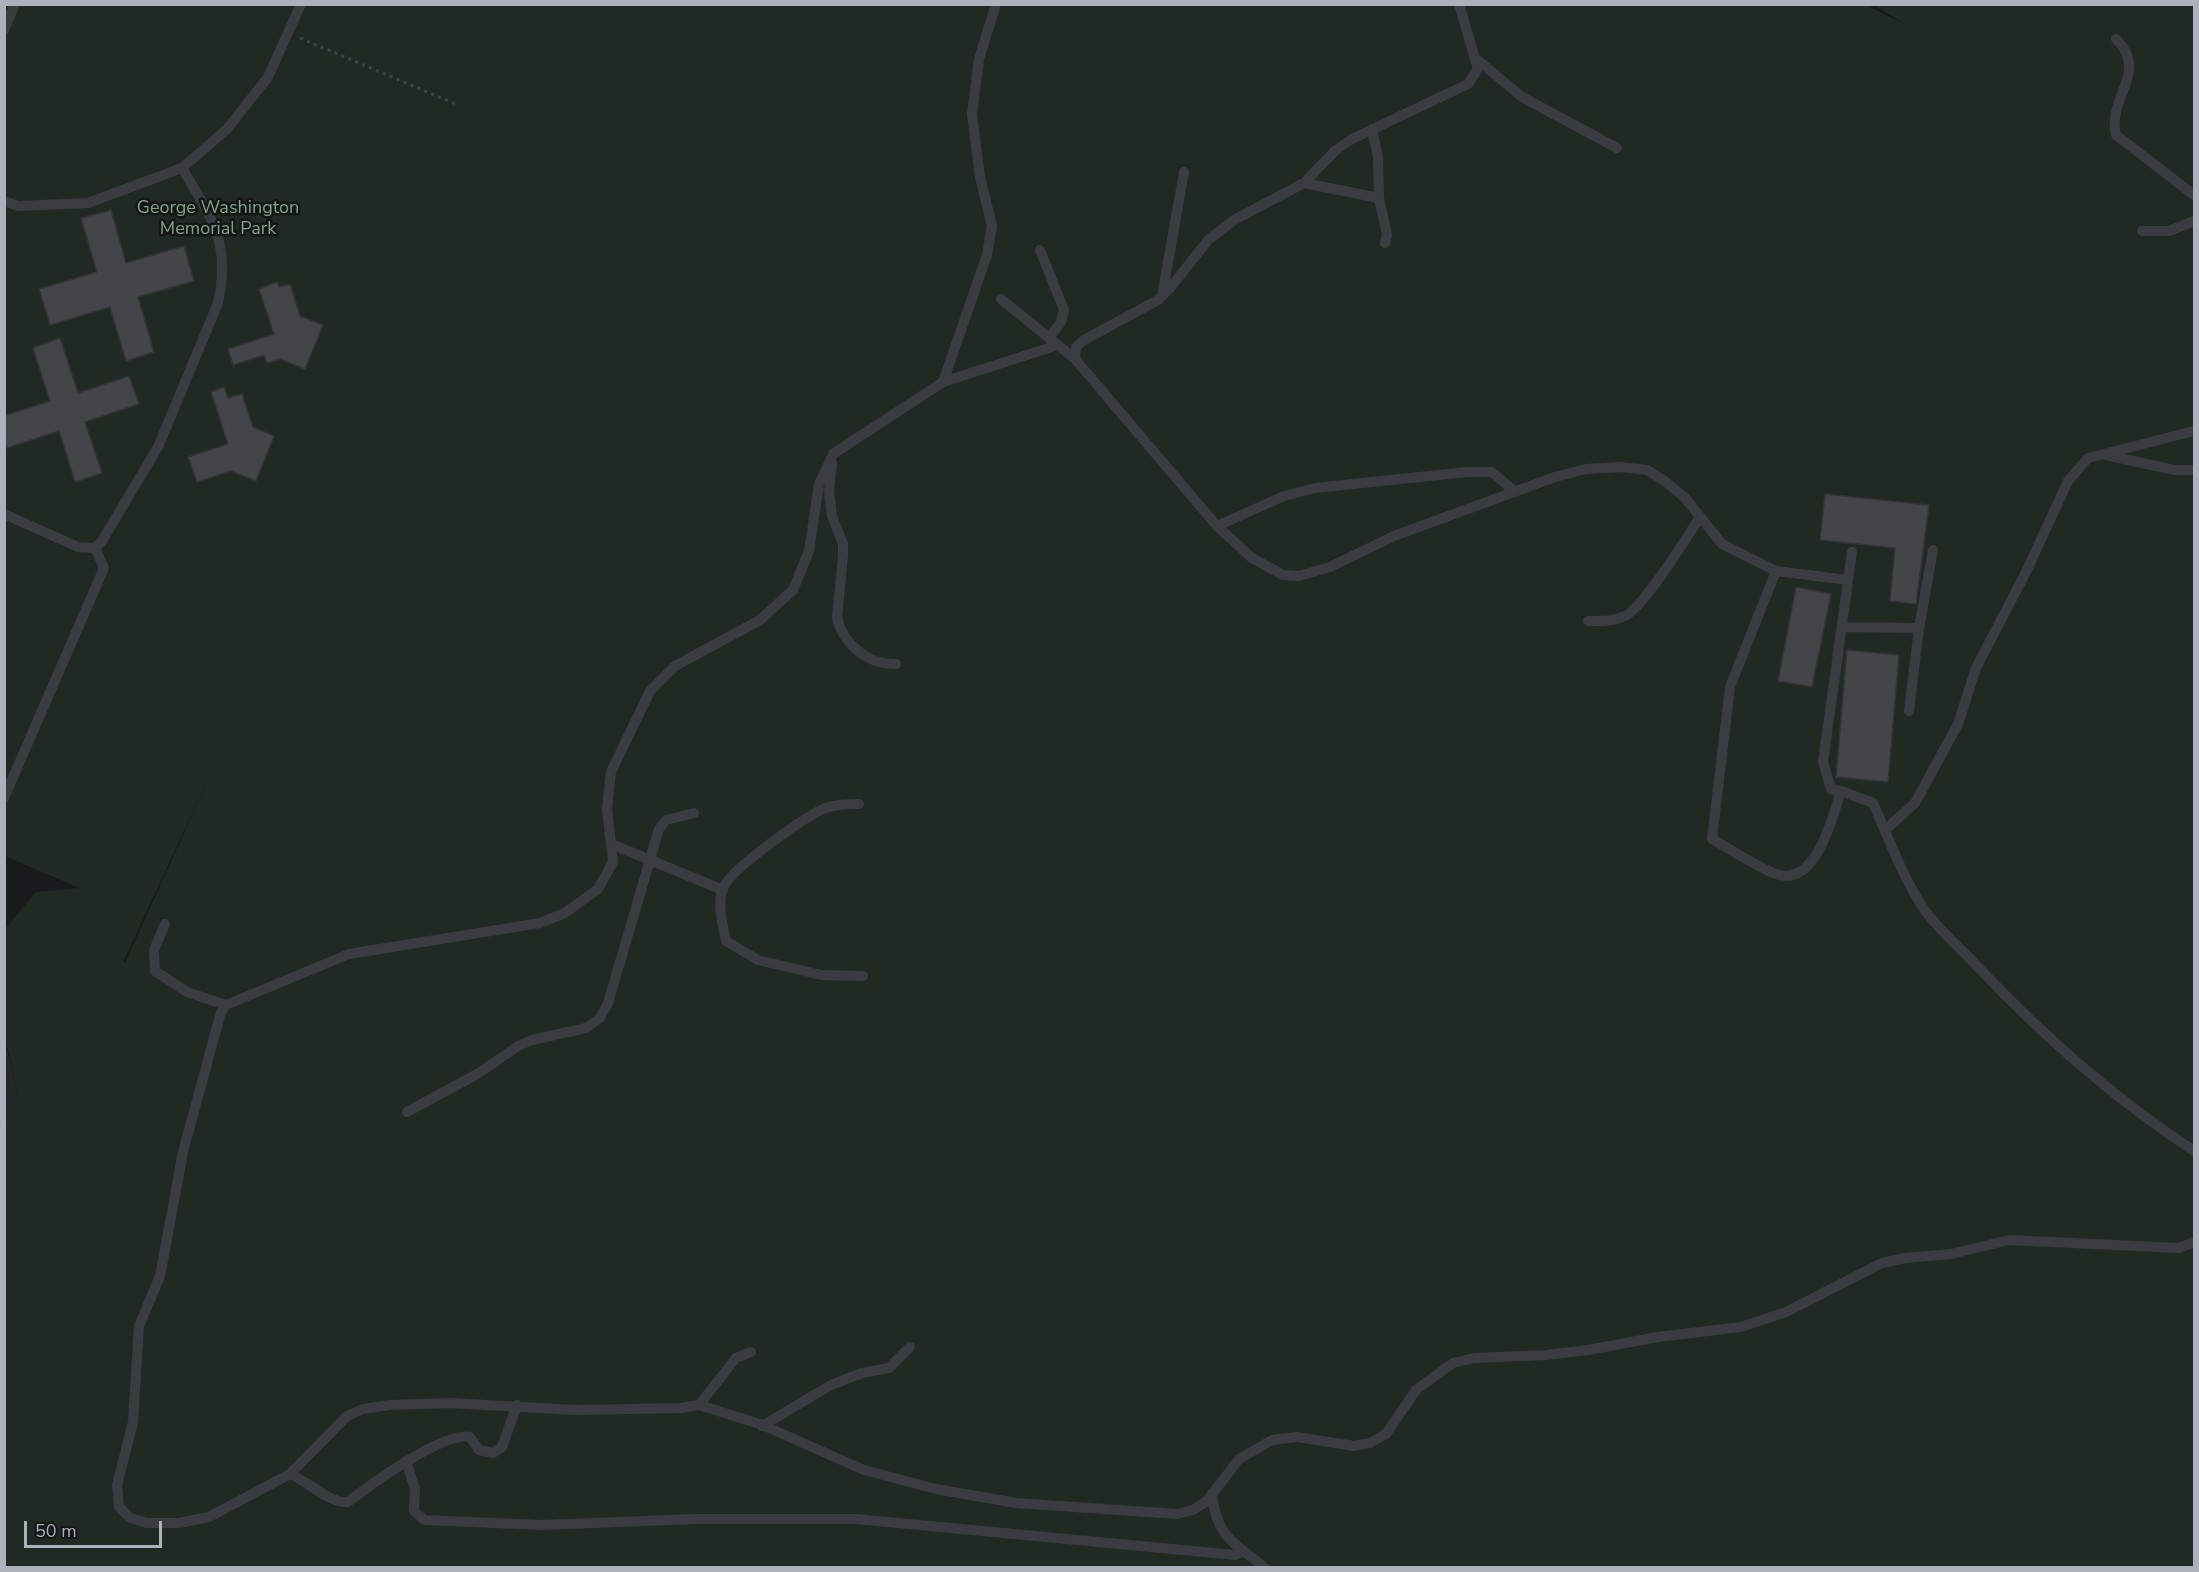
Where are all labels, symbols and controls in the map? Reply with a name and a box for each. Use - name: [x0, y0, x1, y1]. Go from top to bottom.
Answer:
- park label: George Washington Memorial Park: [137, 198, 299, 240]
- scale bar: [27, 1509, 165, 1547]
- text: 50 m: [35, 1519, 77, 1543]

